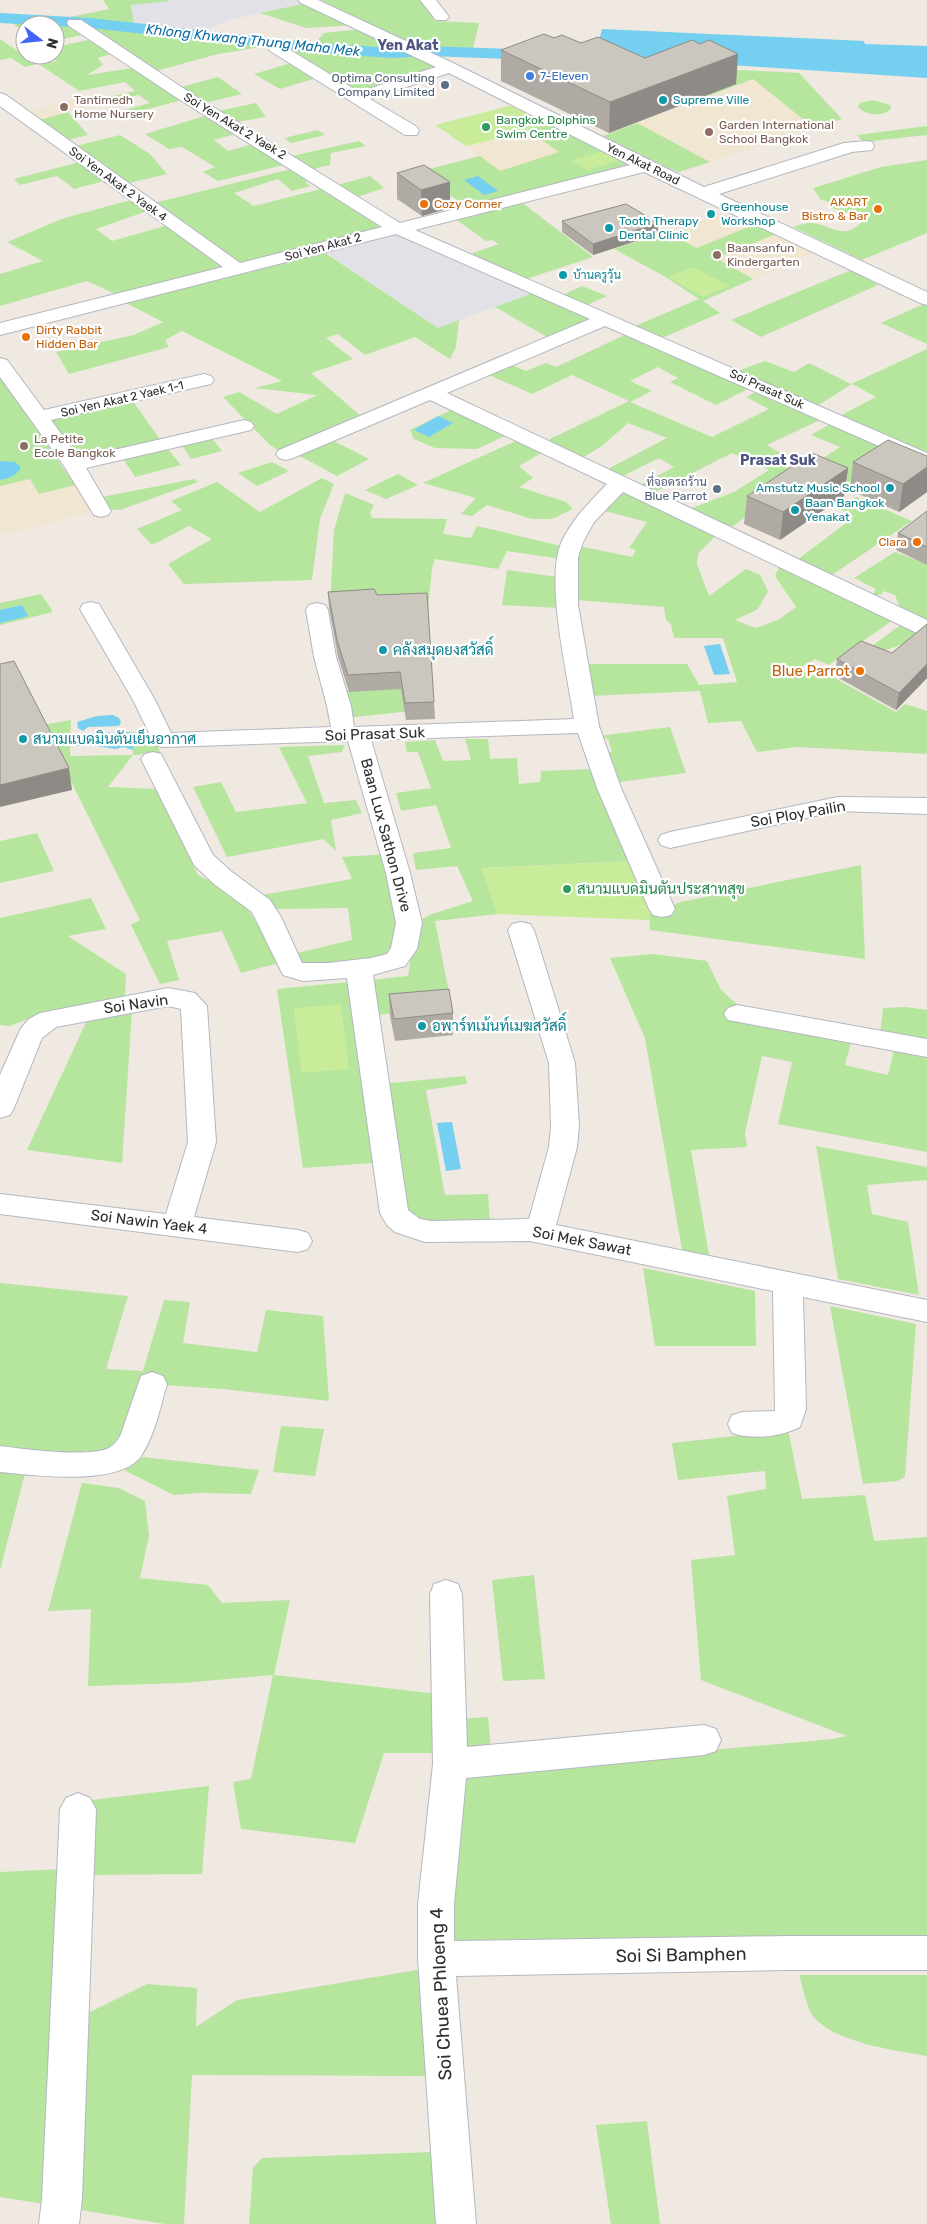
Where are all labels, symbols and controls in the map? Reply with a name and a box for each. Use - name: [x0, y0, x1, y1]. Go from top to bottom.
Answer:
- north arrow: [15, 15, 65, 65]
- water label: Khlong Khwang Thung Maha Mek: [145, 21, 362, 60]
- text: N: [42, 36, 62, 51]
- district label: Yen Akat: [377, 37, 439, 54]
- place label: 7-Eleven: [540, 69, 589, 83]
- marker: 7-Eleven: [524, 70, 536, 82]
- place label: Optima Consulting Company Limited: [332, 71, 435, 99]
- marker: Optima Consulting Company Limited: [439, 79, 451, 91]
- street label: Soi Yen Akat 2 Yaek 2: [181, 90, 289, 162]
- place label: Tantimedh Home Nursery: [74, 93, 154, 121]
- place label: Supreme Ville: [673, 93, 750, 107]
- marker: Supreme Ville: [657, 94, 669, 106]
- marker: Tantimedh Home Nursery: [58, 101, 70, 113]
- place label: Bangkok Dolphins Swim Centre: [496, 113, 596, 141]
- place label: Garden International School Bangkok: [719, 118, 834, 146]
- marker: Bangkok Dolphins Swim Centre: [480, 121, 492, 133]
- marker: Garden International School Bangkok: [703, 126, 715, 138]
- street label: Yen Akat Road: [604, 140, 682, 188]
- street label: Soi Yen Akat 2 Yaek 4: [66, 144, 170, 225]
- place label: AKART Bistro & Bar: [802, 195, 868, 223]
- place label: Cozy Corner: [434, 197, 503, 211]
- marker: Cozy Corner: [418, 198, 430, 210]
- place label: Greenhouse Workshop: [721, 200, 789, 228]
- marker: AKART Bistro & Bar: [872, 203, 884, 215]
- marker: Greenhouse Workshop: [705, 208, 717, 220]
- place label: Tooth Therapy Dental Clinic: [619, 214, 699, 242]
- marker: Tooth Therapy Dental Clinic: [603, 222, 615, 234]
- street label: Soi Yen Akat 2: [283, 230, 363, 264]
- place label: Baansanfun Kindergarten: [727, 241, 800, 269]
- marker: Baansanfun Kindergarten: [711, 249, 723, 261]
- place label: บ้านครูวุ้น: [573, 268, 621, 284]
- marker: บ้านครูวุ้น: [557, 269, 569, 281]
- place label: Dirty Rabbit Hidden Bar: [36, 323, 102, 351]
- marker: Dirty Rabbit Hidden Bar: [20, 331, 32, 343]
- street label: Soi Prasat Suk: [728, 366, 807, 412]
- street label: Soi Yen Akat 2 Yaek 1-1: [59, 378, 185, 420]
- place label: La Petite Ecole Bangkok: [34, 432, 116, 460]
- marker: La Petite Ecole Bangkok: [18, 440, 30, 452]
- district label: Prasat Suk: [740, 452, 817, 469]
- place label: ที่จอดรถร้าน Blue Parrot: [644, 471, 707, 503]
- place label: Amstutz Music School: [756, 481, 880, 495]
- marker: Amstutz Music School: [884, 482, 896, 494]
- marker: ที่จอดรถร้าน Blue Parrot: [711, 483, 723, 495]
- place label: Baan Bangkok Yenakat: [805, 496, 885, 524]
- marker: Baan Bangkok Yenakat: [789, 504, 801, 516]
- place label: Clara: [878, 535, 907, 549]
- marker: Clara: [911, 536, 923, 548]
- place label: คลังสมุดยงสวัสดิ์: [393, 635, 494, 661]
- marker: คลังสมุดยงสวัสดิ์: [377, 644, 389, 656]
- place label: Blue Parrot: [772, 662, 850, 680]
- marker: Blue Parrot: [854, 665, 866, 677]
- street label: Soi Prasat Suk: [325, 723, 426, 745]
- place label: สนามแบดมินตันเย็นอากาศ: [33, 728, 196, 748]
- marker: สนามแบดมินตันเย็นอากาศ: [17, 733, 29, 745]
- street label: Baan Lux Sathon Drive: [357, 756, 415, 914]
- street label: Soi Ploy Pailin: [749, 797, 847, 831]
- place label: สนามแบดมินตันประสาทสุข: [577, 880, 745, 900]
- marker: สนามแบดมินตันประสาทสุข: [561, 883, 573, 895]
- street label: Soi Navin: [103, 991, 169, 1017]
- place label: อพาร์ทเม้นท์เมฆสวัสดิ์: [432, 1011, 567, 1035]
- marker: อพาร์ทเม้นท์เมฆสวัสดิ์: [416, 1020, 428, 1032]
- street label: Soi Nawin Yaek 4: [90, 1206, 208, 1238]
- street label: Soi Mek Sawat: [531, 1223, 633, 1259]
- street label: Soi Chuea Phloeng 4: [425, 1907, 457, 2081]
- street label: Soi Si Bamphen: [615, 1943, 747, 1967]

